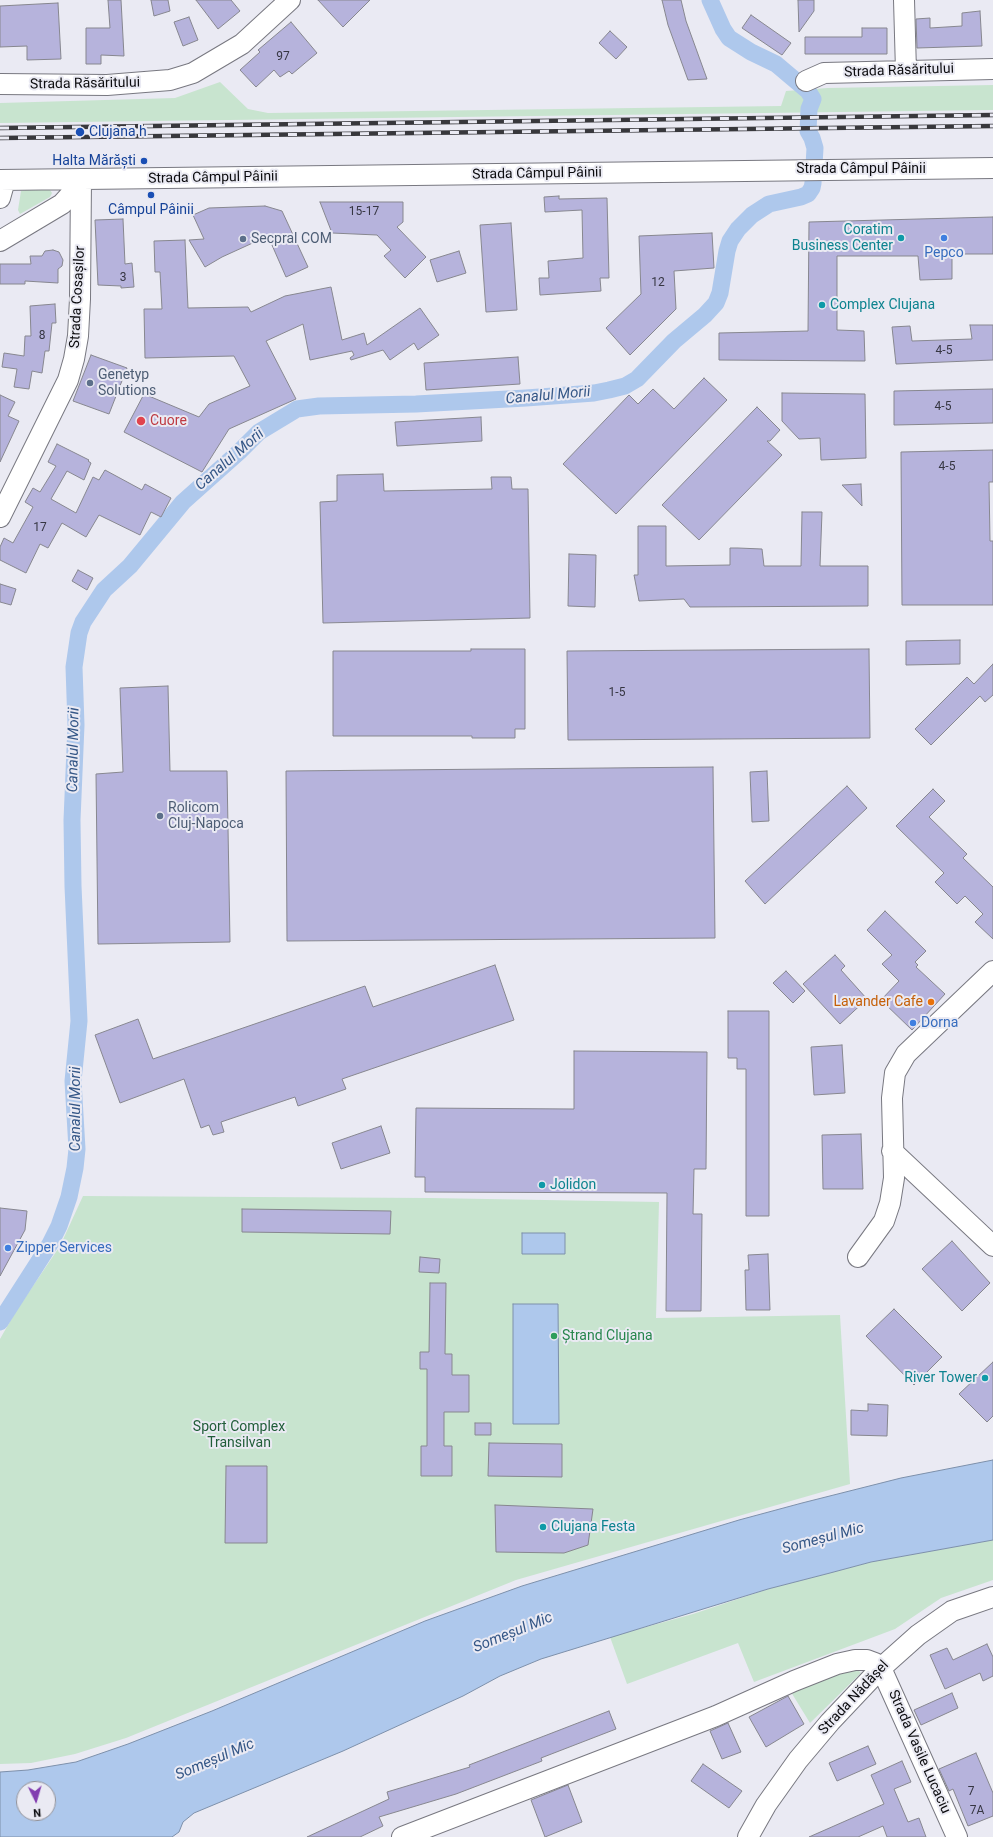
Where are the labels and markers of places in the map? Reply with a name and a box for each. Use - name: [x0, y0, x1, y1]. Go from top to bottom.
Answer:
- place label: Clujana h: [89, 124, 147, 140]
- marker: Clujana h: [74, 126, 86, 138]
- place label: Halta Mărăști: [52, 153, 136, 169]
- marker: Halta Mărăști: [139, 156, 149, 166]
- marker: Câmpul Pâinii: [146, 190, 156, 200]
- place label: Câmpul Pâinii: [108, 202, 194, 218]
- place label: Coratim Business Center: [792, 222, 893, 254]
- place label: Secpral COM: [251, 231, 332, 247]
- marker: Coratim Business Center: [896, 233, 906, 243]
- marker: Pepco: [939, 233, 949, 243]
- marker: Secpral COM: [238, 234, 248, 244]
- place label: Pepco: [924, 245, 964, 261]
- place label: Complex Clujana: [830, 297, 935, 313]
- marker: Complex Clujana: [817, 300, 827, 310]
- place label: Genetyp Solutions: [98, 367, 156, 400]
- marker: Genetyp Solutions: [85, 378, 95, 388]
- place label: Cuore: [150, 413, 187, 429]
- marker: Cuore: [135, 415, 147, 427]
- place label: Rolicom Cluj-Napoca: [168, 800, 244, 832]
- marker: Rolicom Cluj-Napoca: [155, 811, 165, 821]
- place label: Lavander Cafe: [834, 994, 923, 1010]
- marker: Lavander Cafe: [926, 997, 936, 1007]
- place label: Dorna: [921, 1015, 958, 1031]
- marker: Dorna: [908, 1018, 918, 1028]
- place label: Jolidon: [550, 1177, 596, 1193]
- marker: Jolidon: [537, 1180, 547, 1190]
- place label: Zipper Services: [16, 1240, 112, 1256]
- marker: Zipper Services: [3, 1243, 13, 1253]
- place label: Ștrand Clujana: [562, 1328, 653, 1344]
- marker: Ștrand Clujana: [549, 1331, 559, 1341]
- place label: River Tower: [904, 1370, 977, 1386]
- marker: River Tower: [980, 1373, 990, 1383]
- place label: Clujana Festa: [551, 1519, 635, 1535]
- marker: Clujana Festa: [538, 1522, 548, 1532]

